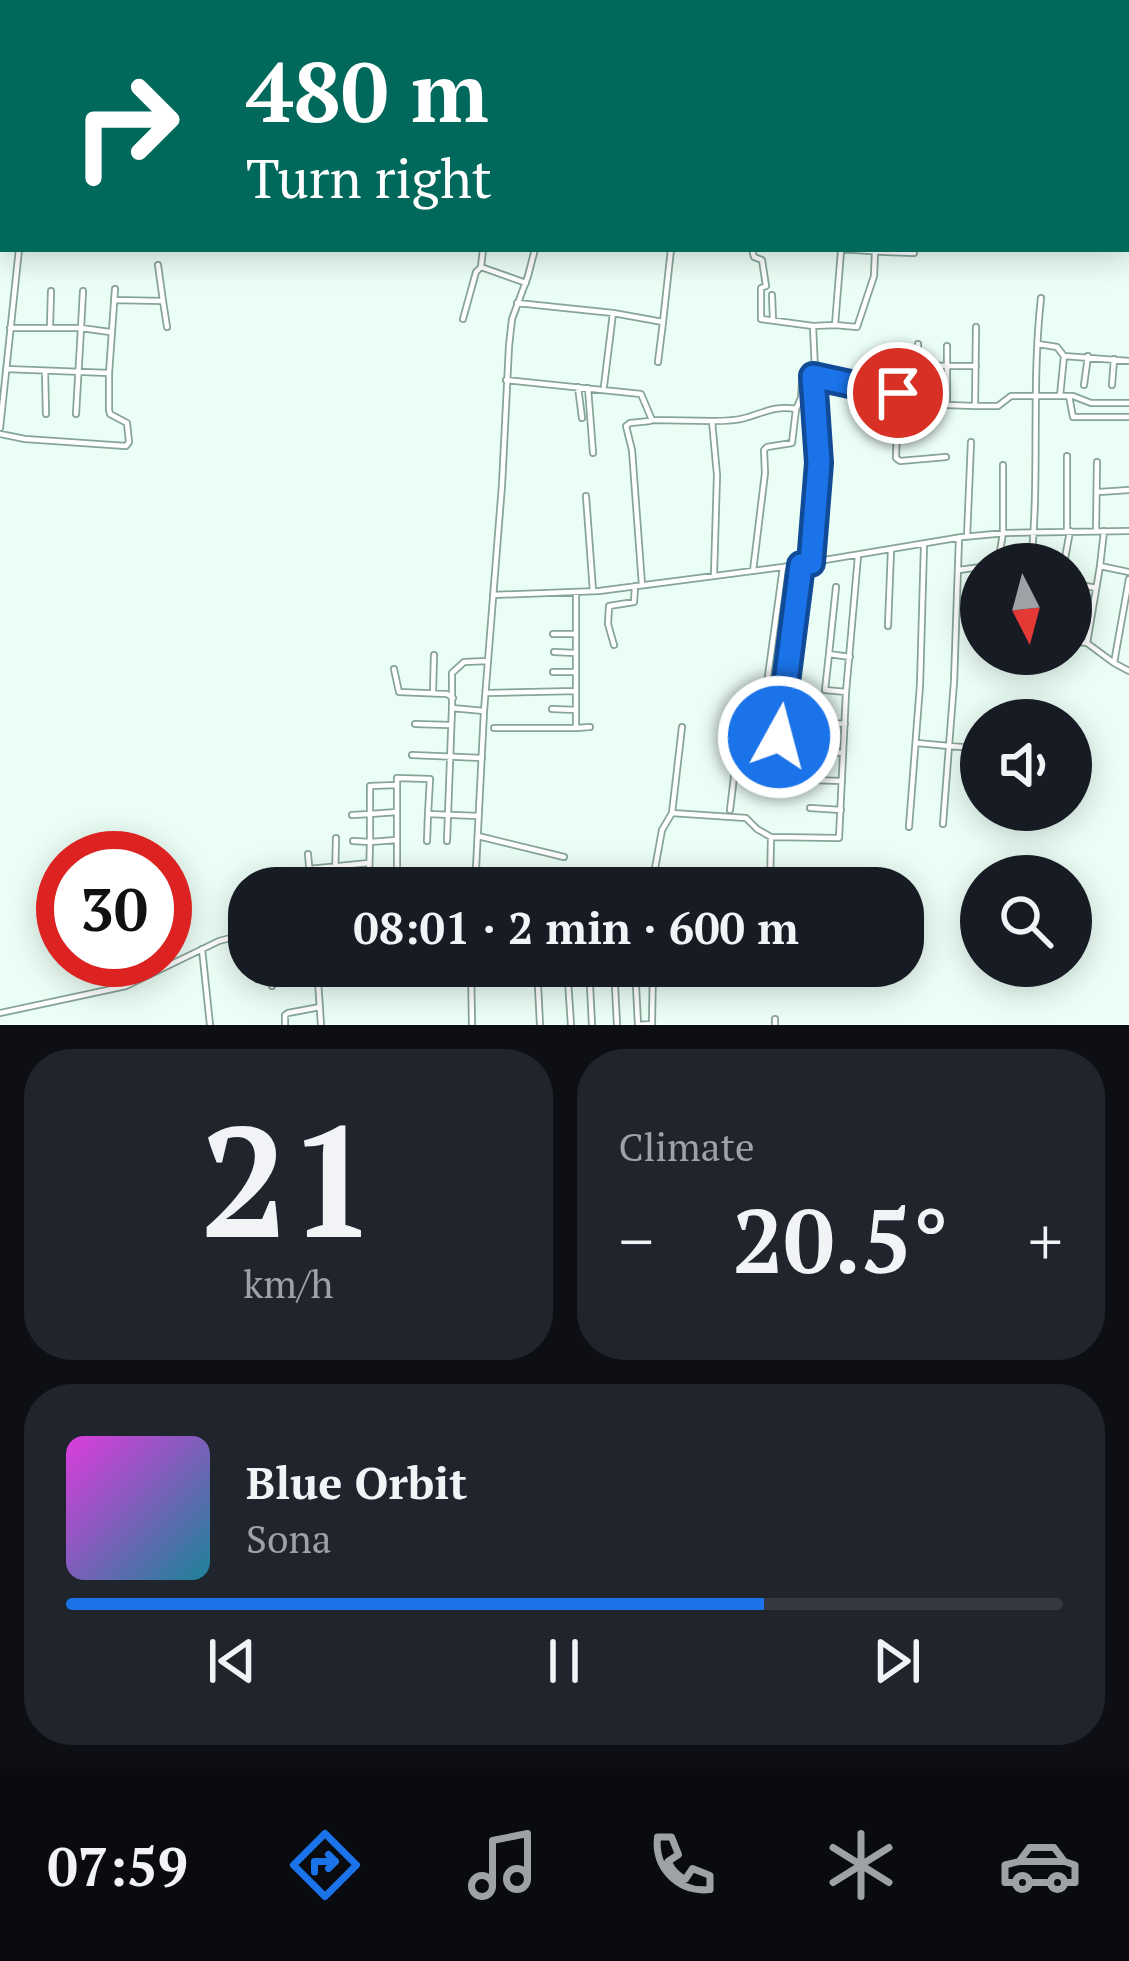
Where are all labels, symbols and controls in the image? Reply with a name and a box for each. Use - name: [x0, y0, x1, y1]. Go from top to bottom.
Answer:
- text: 480 m: [246, 35, 489, 146]
- icon: right: [48, 48, 204, 204]
- text: Turn right: [246, 142, 492, 213]
- pin: [847, 342, 949, 444]
- icon: arrive: [865, 360, 931, 426]
- north arrow: [960, 543, 1092, 675]
- map controls: [960, 543, 1092, 987]
- position arrow: [716, 674, 842, 800]
- button: sound: [960, 699, 1092, 831]
- speed limit sign: 30: [36, 831, 192, 987]
- button: search: [960, 855, 1092, 987]
- text: 08:01 · 2 min · 600 m: [353, 897, 799, 957]
- text: 21: [200, 1075, 376, 1282]
- text: Climate: [619, 1120, 755, 1172]
- text: 20.5°: [733, 1179, 949, 1299]
- text: −: [619, 1196, 654, 1284]
- text: +: [1028, 1196, 1063, 1284]
- text: km/h: [243, 1257, 333, 1309]
- text: Blue Orbit: [246, 1452, 467, 1512]
- text: Sona: [246, 1512, 331, 1564]
- icon: previous: [199, 1628, 265, 1694]
- icon: pause: [531, 1628, 597, 1694]
- icon: next: [864, 1628, 930, 1694]
- icon: directions: [283, 1823, 367, 1907]
- icon: music: [461, 1823, 545, 1907]
- icon: phone: [640, 1823, 724, 1907]
- icon: climate: [819, 1823, 903, 1907]
- icon: car: [998, 1823, 1082, 1907]
- text: 07:59: [47, 1830, 188, 1901]

